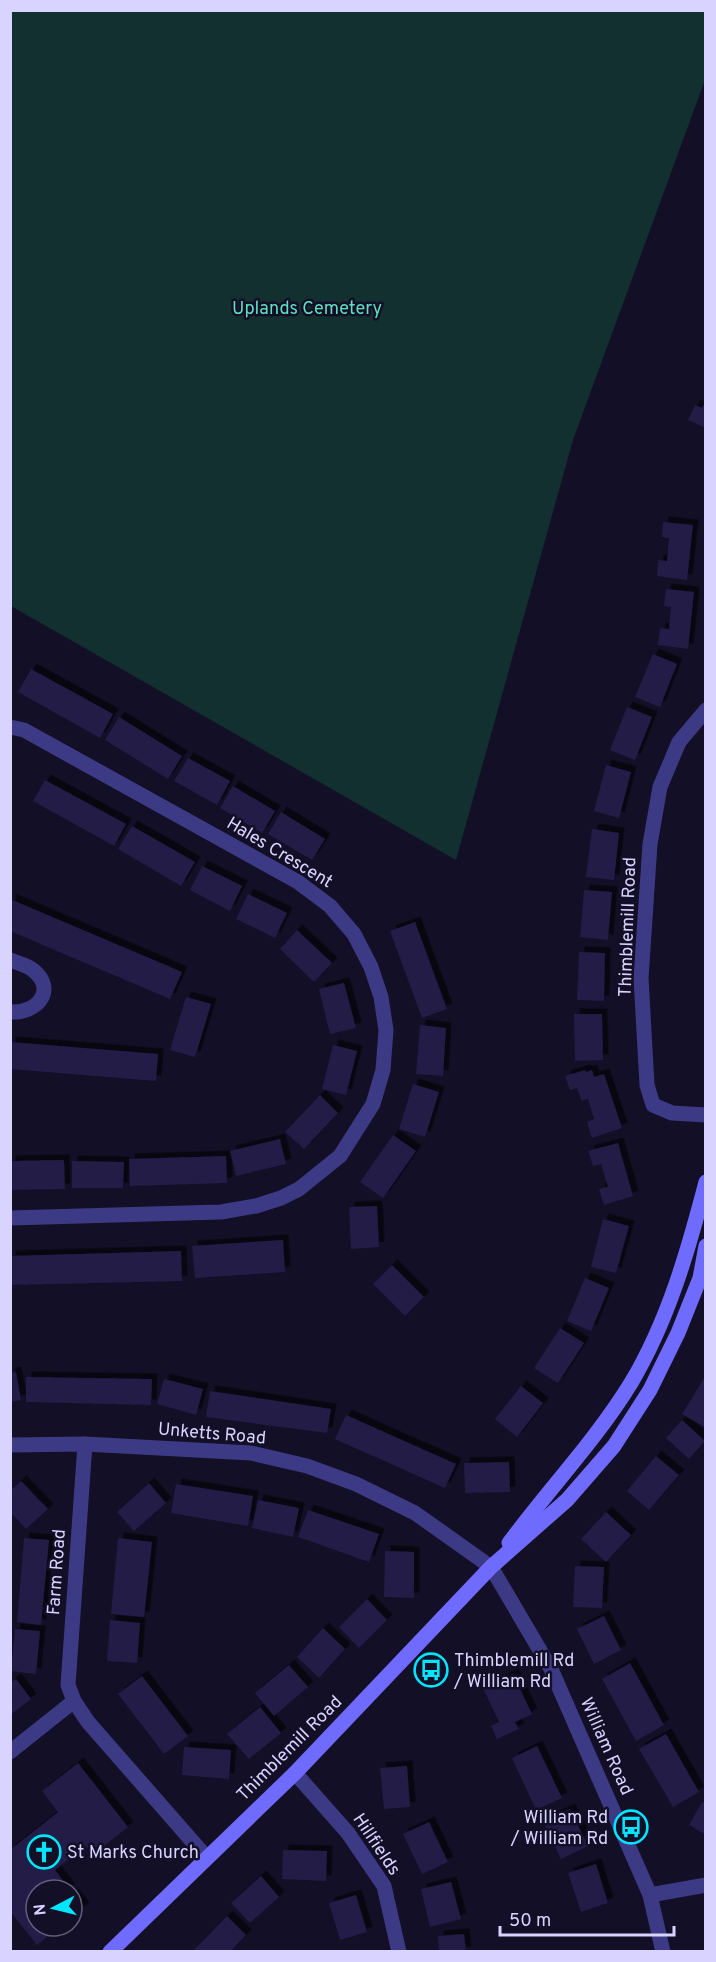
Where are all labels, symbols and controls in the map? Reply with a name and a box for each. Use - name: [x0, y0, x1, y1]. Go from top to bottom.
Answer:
- park label: Uplands Cemetery: [232, 298, 382, 321]
- street label: Hales Crescent: [222, 813, 337, 894]
- street label: Thimblemill Road: [615, 857, 642, 998]
- street label: Unketts Road: [157, 1418, 267, 1451]
- street label: Farm Road: [43, 1528, 72, 1616]
- place label: Thimblemill Rd / William Rd: [453, 1650, 574, 1694]
- bus stop icon: Thimblemill Rd / William Rd: [413, 1652, 449, 1688]
- street label: Thimblemill Road: [232, 1691, 348, 1807]
- street label: William Road: [574, 1694, 637, 1799]
- place label: William Rd / William Rd: [510, 1807, 608, 1851]
- street label: Hillfields: [347, 1809, 405, 1880]
- bus stop icon: William Rd / William Rd: [613, 1809, 649, 1845]
- church icon: St Marks Church: [26, 1834, 62, 1870]
- place label: St Marks Church: [67, 1842, 199, 1865]
- north arrow: [24, 1878, 84, 1938]
- scale bar: [500, 1899, 674, 1937]
- text: N: [30, 1903, 52, 1917]
- text: 50 m: [509, 1910, 551, 1933]

